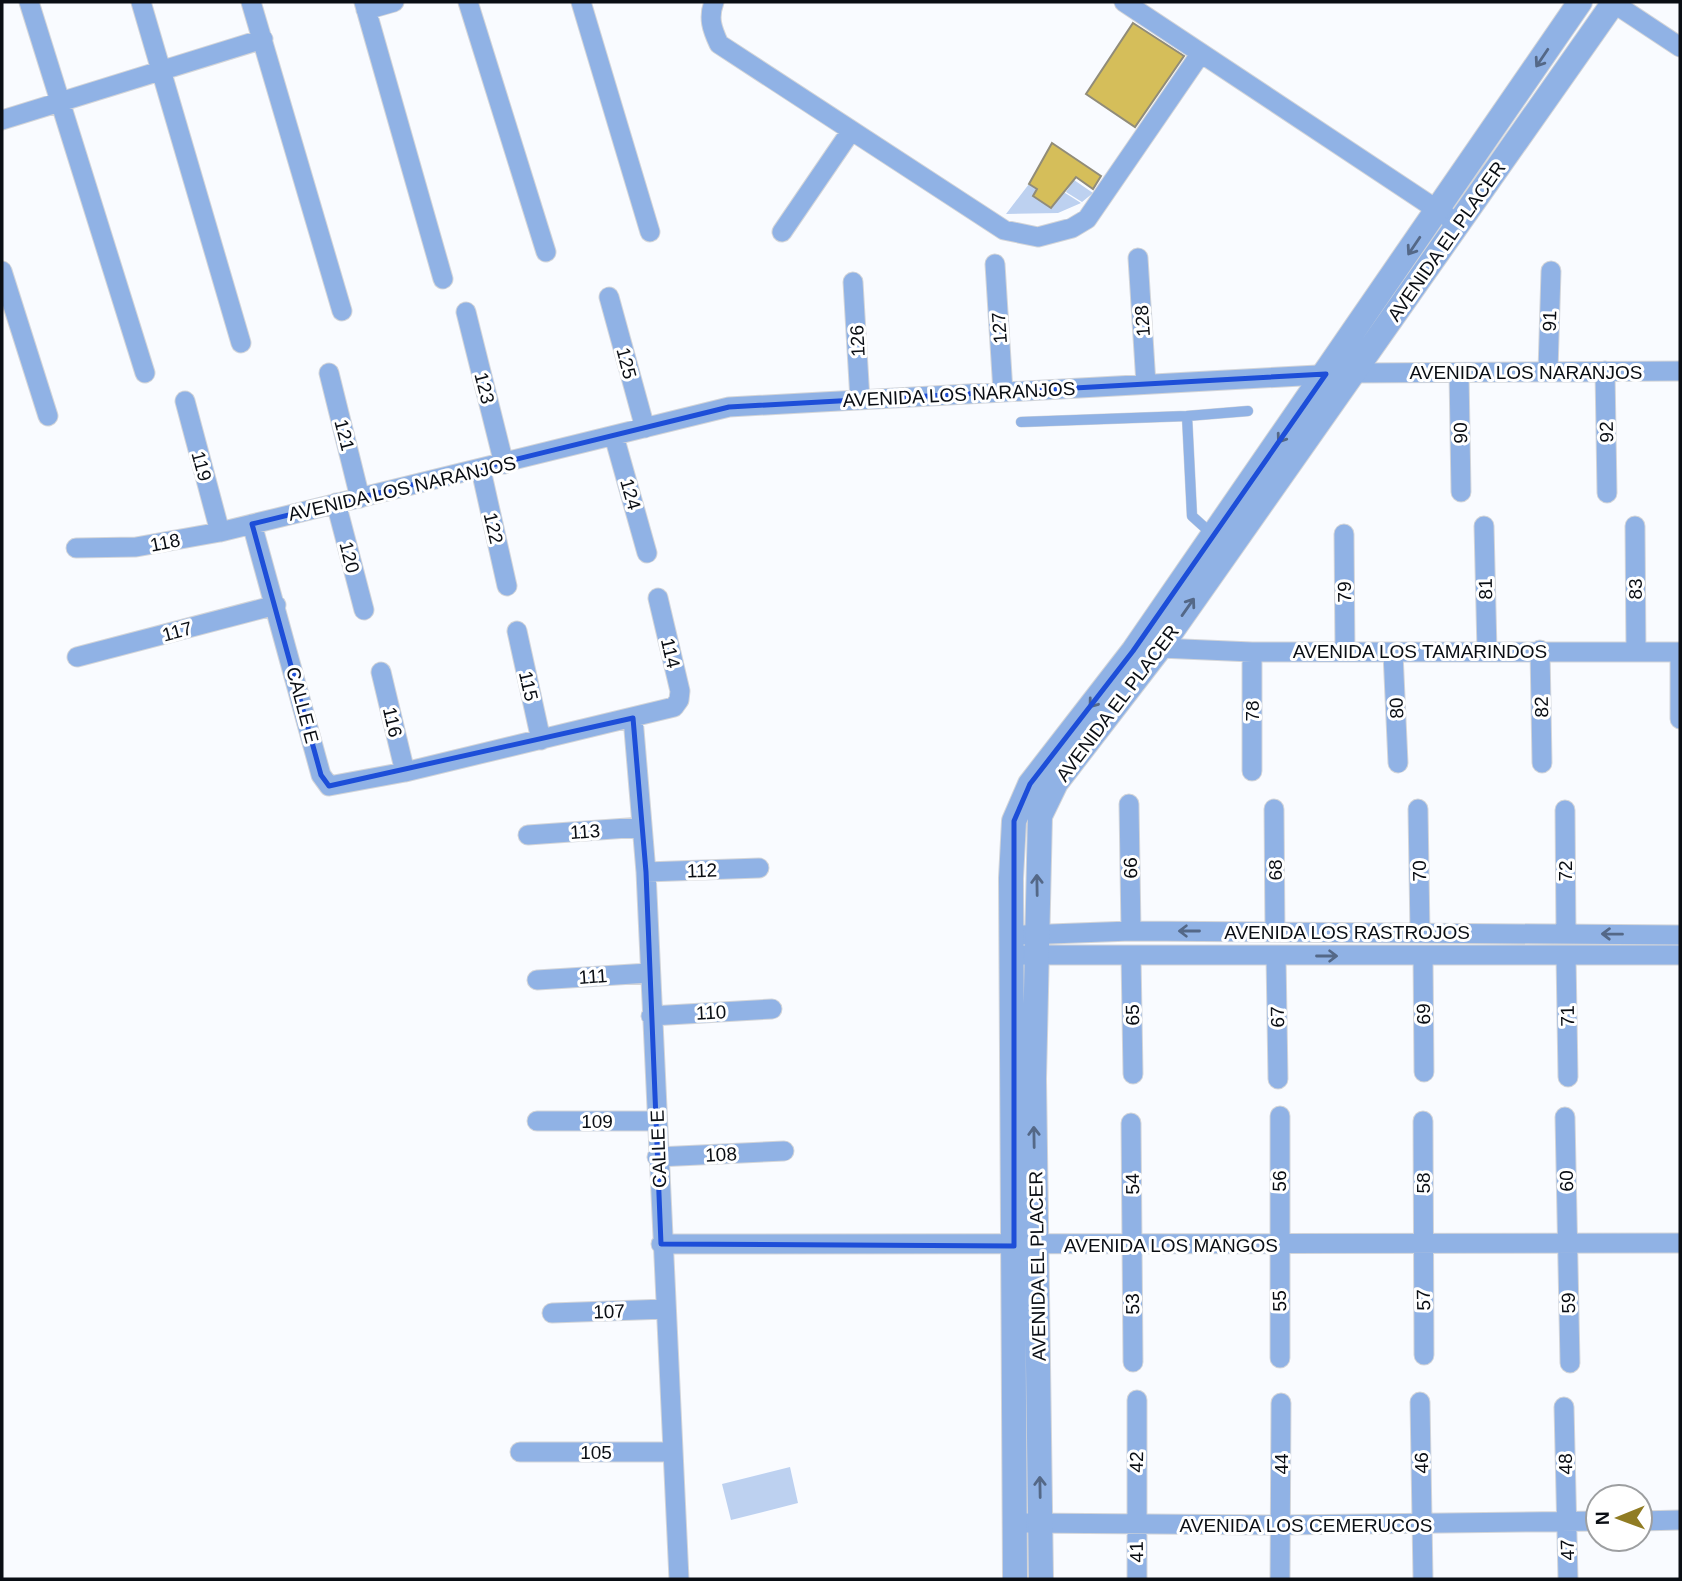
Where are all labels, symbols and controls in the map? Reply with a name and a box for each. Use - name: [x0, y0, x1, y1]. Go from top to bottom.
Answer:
- one-way arrow: [1535, 48, 1549, 68]
- street label: AVENIDA EL PLACER: [1383, 157, 1510, 325]
- one-way arrow: [1407, 236, 1421, 255]
- street label: 128: [1131, 304, 1154, 338]
- street label: 91: [1539, 310, 1560, 332]
- street label: 127: [988, 311, 1011, 345]
- street label: 126: [846, 325, 869, 357]
- street label: 125: [612, 345, 641, 381]
- street label: AVENIDA LOS NARANJOS: [1410, 362, 1643, 383]
- street label: 123: [470, 370, 499, 406]
- street label: AVENIDA LOS NARANJOS: [842, 378, 1076, 411]
- street label: 121: [330, 417, 359, 453]
- street label: 92: [1596, 421, 1617, 443]
- street label: 90: [1450, 422, 1471, 444]
- one-way arrow: [1277, 423, 1291, 443]
- street label: 119: [187, 449, 216, 483]
- street label: AVENIDA LOS NARANJOS: [286, 452, 518, 525]
- street label: 124: [616, 476, 645, 513]
- street label: 122: [480, 510, 507, 546]
- street label: 118: [148, 529, 182, 556]
- street label: 120: [335, 539, 364, 575]
- street label: 81: [1475, 578, 1496, 600]
- street label: 83: [1625, 578, 1646, 600]
- street label: 79: [1334, 581, 1355, 603]
- one-way arrow: [1181, 598, 1195, 617]
- street label: 117: [160, 617, 194, 646]
- street label: AVENIDA EL PLACER: [1052, 621, 1183, 786]
- street label: 114: [657, 636, 684, 671]
- street label: AVENIDA LOS TAMARINDOS: [1293, 641, 1547, 662]
- street label: CALLE E: [282, 665, 323, 746]
- street label: 115: [515, 669, 542, 703]
- one-way arrow: [1089, 689, 1104, 708]
- street label: 82: [1531, 696, 1552, 718]
- street label: 80: [1385, 697, 1408, 719]
- street label: 78: [1242, 700, 1263, 722]
- street label: 116: [379, 705, 406, 739]
- street label: 113: [569, 820, 601, 843]
- street label: 66: [1120, 857, 1141, 879]
- street label: 112: [687, 859, 718, 882]
- street label: 68: [1265, 859, 1286, 881]
- street label: 70: [1409, 860, 1430, 882]
- street label: 72: [1555, 860, 1576, 882]
- one-way arrow: [1030, 873, 1044, 896]
- street label: AVENIDA LOS RASTROJOS: [1224, 922, 1470, 943]
- one-way arrow: [1177, 924, 1200, 938]
- one-way arrow: [1601, 927, 1624, 940]
- one-way arrow: [1315, 949, 1338, 963]
- street label: 111: [578, 965, 608, 988]
- street label: 110: [695, 1001, 727, 1024]
- street label: 69: [1413, 1003, 1434, 1025]
- street label: 65: [1122, 1004, 1143, 1026]
- street label: 71: [1557, 1005, 1578, 1027]
- street label: 67: [1267, 1006, 1288, 1028]
- street label: CALLE E: [647, 1110, 670, 1188]
- street label: 109: [581, 1111, 613, 1132]
- one-way arrow: [1028, 1125, 1041, 1148]
- street label: 108: [705, 1143, 737, 1166]
- street label: 56: [1269, 1170, 1290, 1192]
- street label: 60: [1556, 1170, 1577, 1192]
- street label: AVENIDA EL PLACER: [1025, 1171, 1050, 1361]
- street label: 58: [1413, 1172, 1434, 1194]
- street label: 54: [1122, 1173, 1143, 1195]
- street label: AVENIDA LOS MANGOS: [1064, 1235, 1278, 1256]
- street label: 57: [1413, 1289, 1434, 1311]
- street label: 55: [1269, 1290, 1290, 1312]
- street label: 59: [1558, 1292, 1579, 1314]
- street label: 53: [1122, 1293, 1143, 1315]
- street label: 107: [593, 1300, 625, 1323]
- street label: 105: [580, 1442, 612, 1463]
- street label: 42: [1126, 1451, 1147, 1473]
- street label: 46: [1411, 1452, 1432, 1474]
- street label: 44: [1271, 1453, 1292, 1475]
- street label: 48: [1555, 1453, 1576, 1475]
- one-way arrow: [1034, 1475, 1047, 1498]
- north arrow: [1584, 1483, 1654, 1553]
- text: N: [1592, 1511, 1613, 1525]
- street label: AVENIDA LOS CEMERUCOS: [1179, 1515, 1433, 1536]
- street label: 47: [1557, 1539, 1578, 1561]
- street label: 41: [1126, 1541, 1147, 1563]

